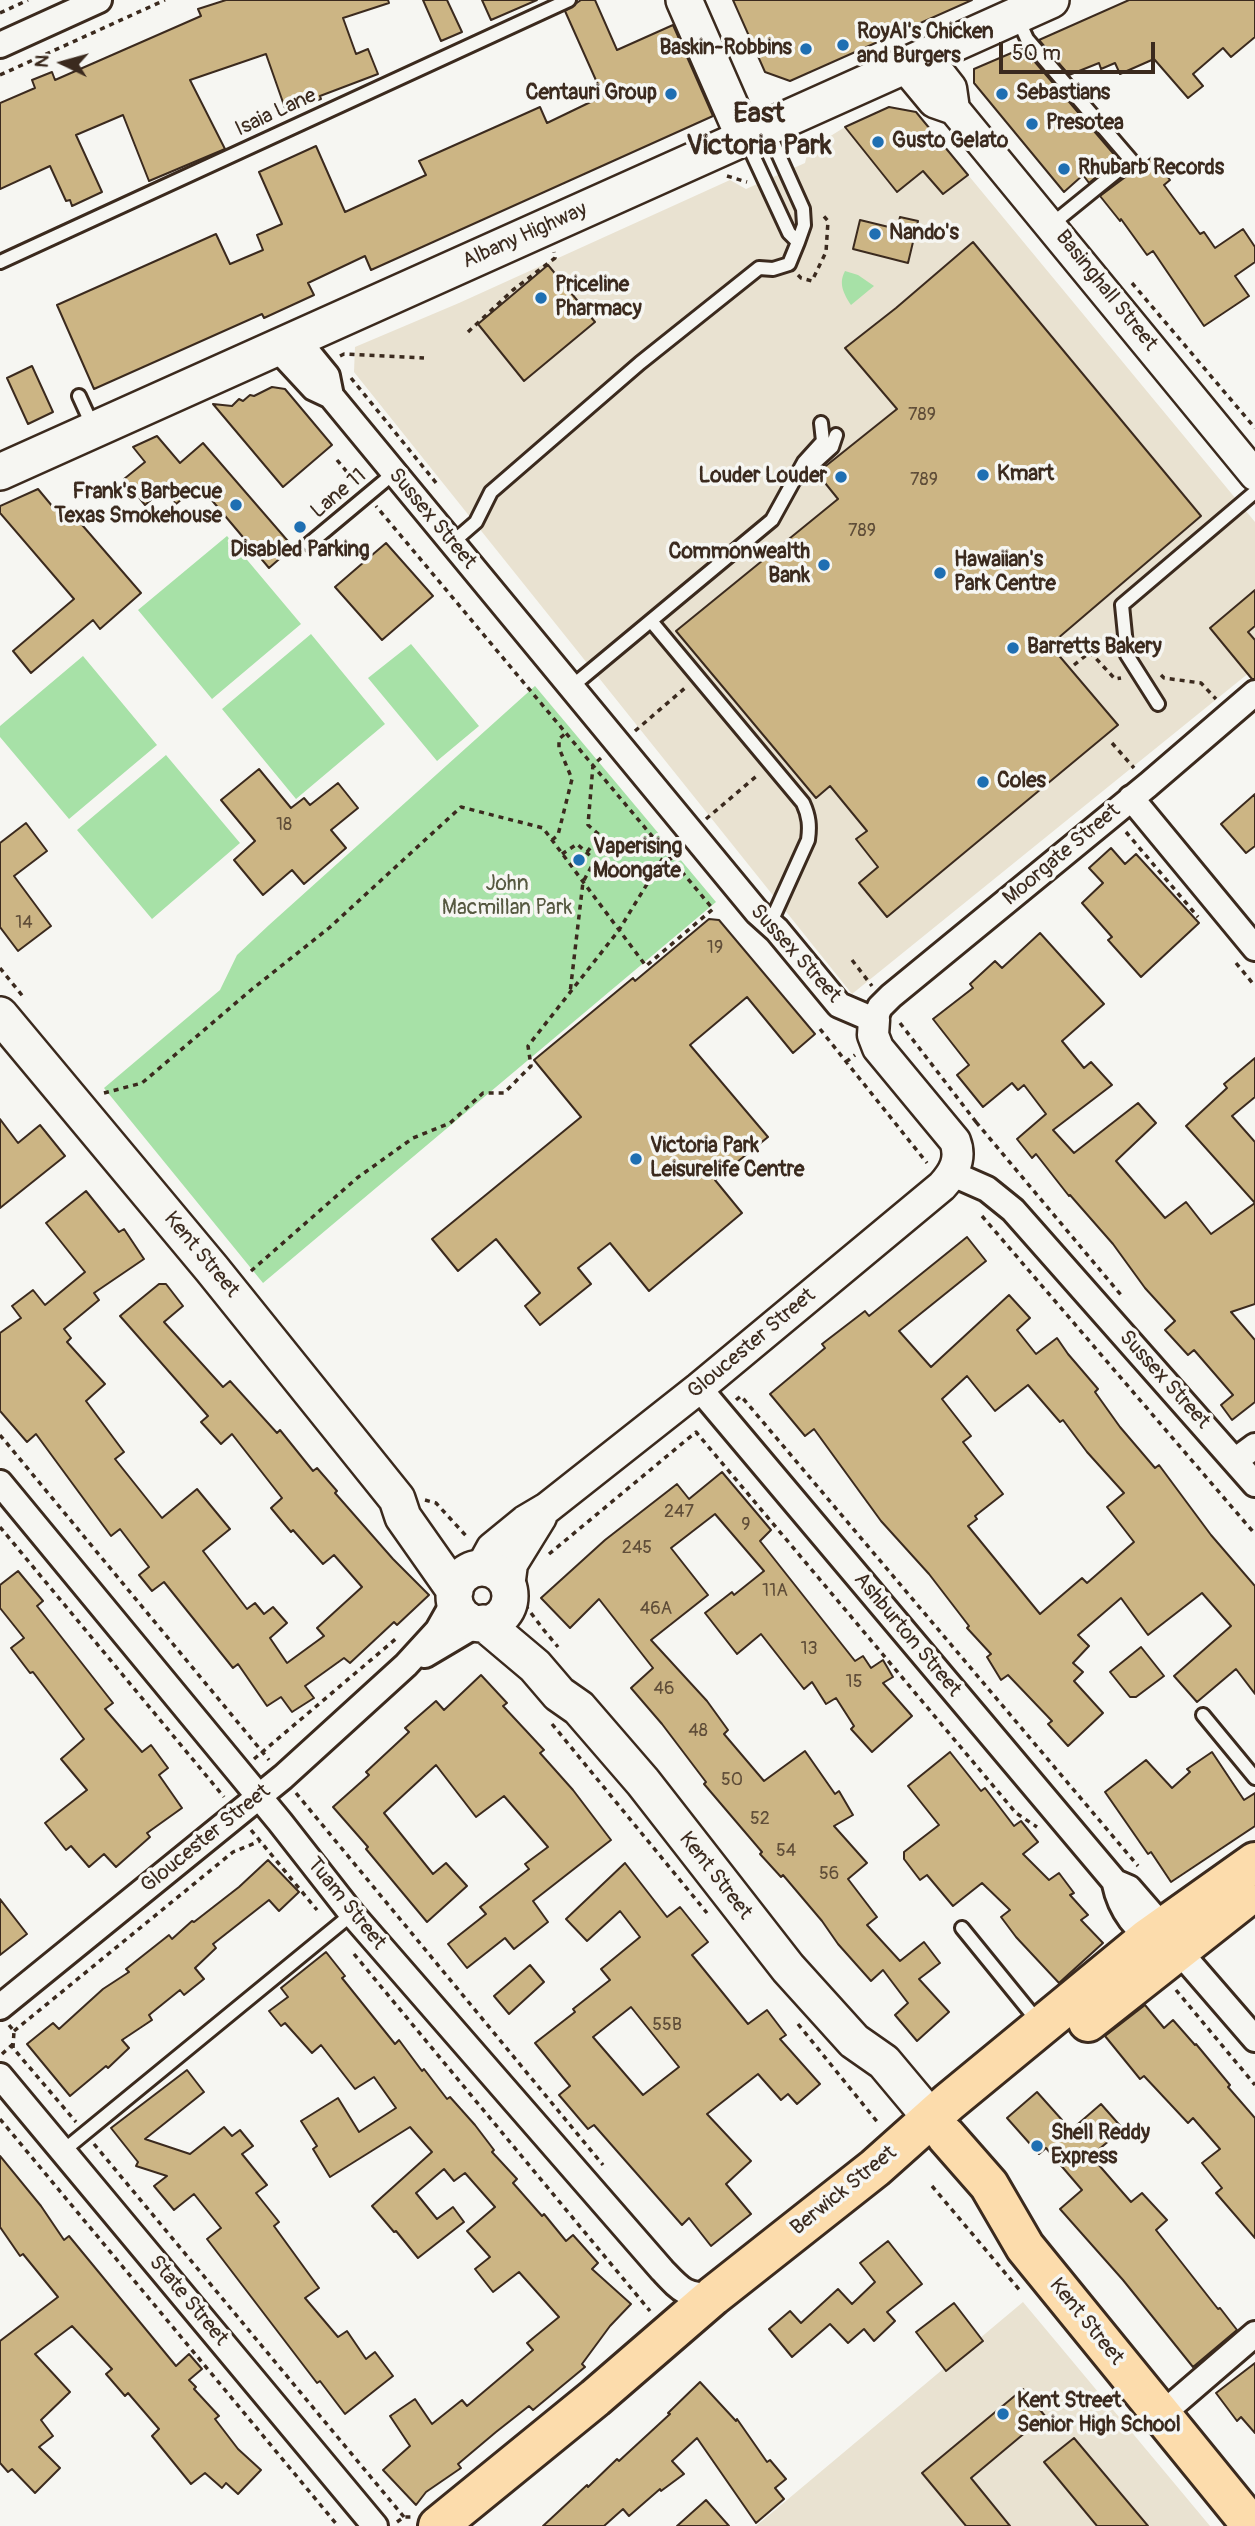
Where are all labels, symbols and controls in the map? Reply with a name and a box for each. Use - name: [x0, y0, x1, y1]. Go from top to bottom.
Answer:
- place label: RoyAl's Chicken and Burgers: [857, 20, 994, 70]
- north arrow: [28, 28, 98, 98]
- scale bar: [1003, 28, 1159, 72]
- place label: Baskin-Robbins: [659, 36, 792, 62]
- marker: RoyAl's Chicken and Burgers: [835, 37, 851, 53]
- text: 50 m: [1012, 40, 1061, 67]
- marker: Baskin-Robbins: [798, 41, 814, 57]
- text: N: [30, 54, 55, 69]
- place label: Centauri Group: [526, 81, 657, 107]
- place label: Sebastians: [1016, 81, 1110, 107]
- street label: Isaia Lane: [232, 83, 320, 143]
- marker: Centauri Group: [663, 86, 679, 102]
- marker: Sebastians: [994, 86, 1010, 102]
- district label: East Victoria Park: [686, 98, 832, 164]
- place label: Presotea: [1046, 111, 1124, 137]
- marker: Presotea: [1024, 116, 1040, 132]
- place label: Gusto Gelato: [892, 129, 1008, 155]
- marker: Gusto Gelato: [870, 134, 886, 150]
- place label: Rhubarb Records: [1078, 156, 1224, 182]
- marker: Rhubarb Records: [1056, 161, 1072, 177]
- street label: Albany Highway: [459, 197, 591, 275]
- place label: Nando's: [889, 221, 959, 247]
- street label: Basinghall Street: [1050, 225, 1162, 357]
- marker: Nando's: [867, 226, 883, 242]
- place label: Priceline Pharmacy: [555, 273, 642, 323]
- marker: Priceline Pharmacy: [533, 290, 549, 306]
- house number: 789: [908, 404, 936, 426]
- place label: Kmart: [997, 462, 1054, 488]
- street label: Sussex Street: [383, 463, 481, 575]
- street label: Lane 11: [306, 464, 372, 524]
- place label: Louder Louder: [698, 464, 827, 490]
- marker: Kmart: [975, 467, 991, 483]
- marker: Louder Louder: [833, 469, 849, 485]
- house number: 789: [910, 469, 938, 491]
- place label: Frank's Barbecue Texas Smokehouse: [54, 480, 222, 530]
- marker: Frank's Barbecue Texas Smokehouse: [228, 497, 244, 513]
- marker: Disabled Parking: [292, 519, 308, 535]
- house number: 789: [848, 520, 876, 542]
- place label: Disabled Parking: [230, 538, 370, 564]
- place label: Commonwealth Bank: [669, 540, 810, 590]
- place label: Hawaiian's Park Centre: [954, 548, 1056, 598]
- marker: Commonwealth Bank: [816, 557, 832, 573]
- marker: Hawaiian's Park Centre: [932, 565, 948, 581]
- place label: Barretts Bakery: [1027, 635, 1162, 661]
- marker: Barretts Bakery: [1005, 640, 1021, 656]
- place label: Coles: [997, 769, 1046, 795]
- marker: Coles: [975, 774, 991, 790]
- street label: Moorgate Street: [998, 799, 1126, 911]
- house number: 18: [276, 814, 292, 836]
- place label: Vaperising Moongate: [593, 835, 682, 885]
- marker: Vaperising Moongate: [571, 852, 587, 868]
- park label: John Macmillan Park: [442, 872, 572, 922]
- street label: Sussex Street: [744, 900, 846, 1008]
- house number: 14: [15, 912, 33, 934]
- house number: 19: [707, 937, 723, 959]
- place label: Victoria Park Leisurelife Centre: [650, 1134, 804, 1184]
- marker: Victoria Park Leisurelife Centre: [628, 1151, 644, 1167]
- street label: Kent Street: [158, 1207, 244, 1303]
- street label: Gloucester Street: [683, 1283, 821, 1405]
- street label: Sussex Street: [1113, 1326, 1215, 1434]
- house number: 247: [664, 1501, 694, 1523]
- house number: 9: [741, 1514, 751, 1536]
- house number: 245: [622, 1537, 652, 1559]
- street label: Ashburton Street: [848, 1568, 966, 1702]
- house number: 11A: [762, 1580, 788, 1602]
- house number: 46A: [640, 1598, 672, 1620]
- house number: 13: [800, 1638, 818, 1660]
- house number: 15: [846, 1671, 862, 1693]
- house number: 46: [654, 1678, 674, 1700]
- house number: 48: [688, 1720, 708, 1742]
- house number: 50: [721, 1769, 743, 1791]
- street label: Gloucester Street: [136, 1779, 276, 1899]
- house number: 52: [750, 1808, 770, 1830]
- street label: Kent Street: [673, 1827, 757, 1925]
- house number: 54: [776, 1840, 796, 1862]
- street label: Tuam Street: [301, 1853, 391, 1955]
- house number: 56: [819, 1863, 839, 1885]
- house number: 55B: [652, 2014, 682, 2036]
- place label: Shell Reddy Express: [1051, 2121, 1150, 2171]
- marker: Shell Reddy Express: [1029, 2138, 1045, 2154]
- street label: Berwick Street: [786, 2141, 902, 2241]
- street label: State Street: [143, 2251, 233, 2351]
- street label: Kent Street: [1043, 2274, 1129, 2370]
- place label: Kent Street Senior High School: [1017, 2389, 1181, 2439]
- marker: Kent Street Senior High School: [995, 2406, 1011, 2422]

